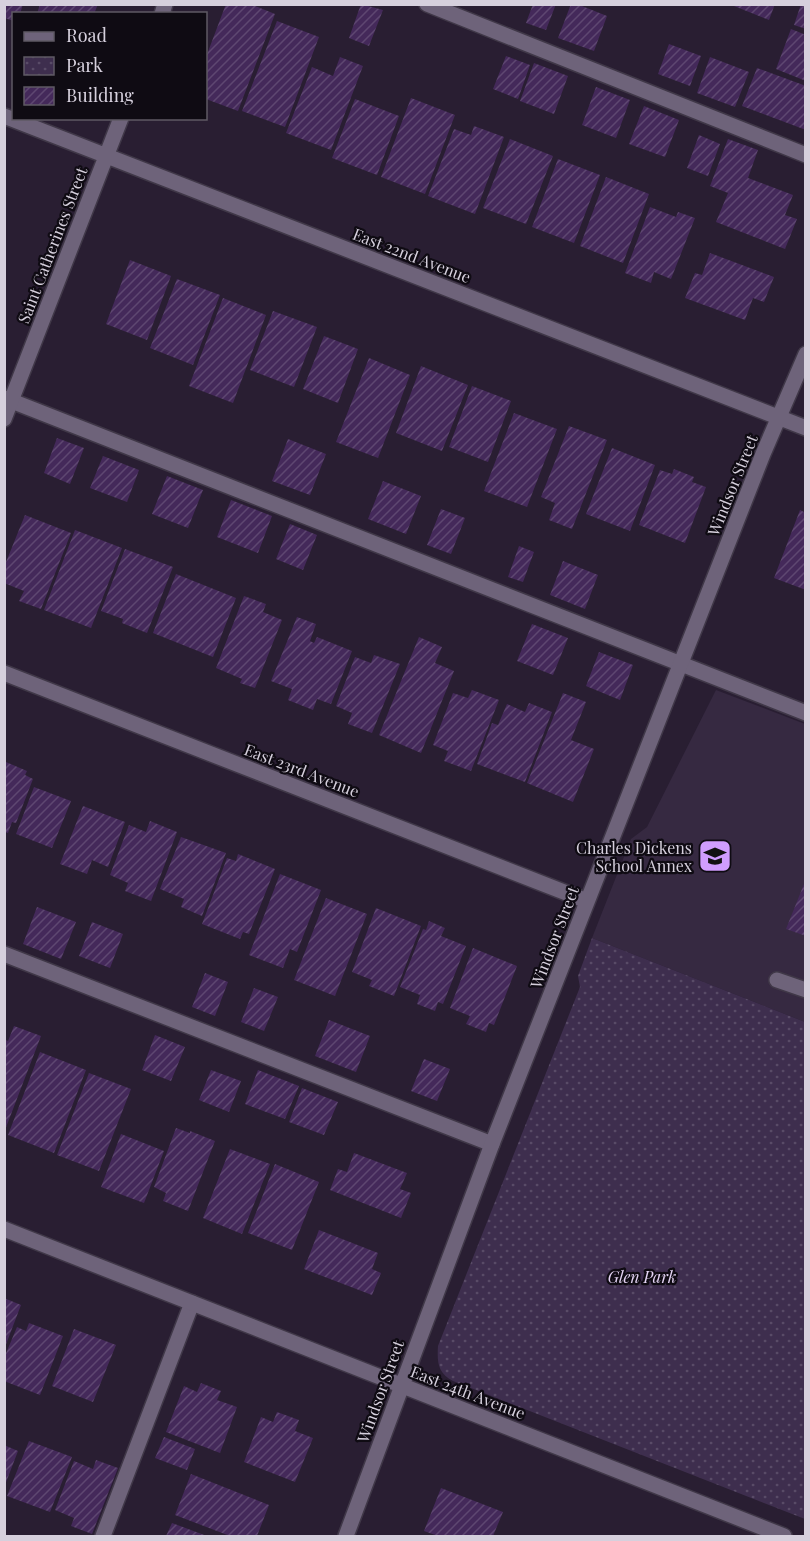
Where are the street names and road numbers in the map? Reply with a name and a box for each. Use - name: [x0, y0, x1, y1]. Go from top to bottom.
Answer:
- street label: Saint Catherines Street: [12, 163, 92, 326]
- street label: East 22nd Avenue: [350, 223, 474, 287]
- street label: Windsor Street: [702, 431, 762, 540]
- street label: East 23rd Avenue: [242, 738, 362, 802]
- street label: Windsor Street: [525, 883, 583, 992]
- street label: Windsor Street: [351, 1337, 408, 1446]
- street label: East 24th Avenue: [408, 1360, 528, 1424]

